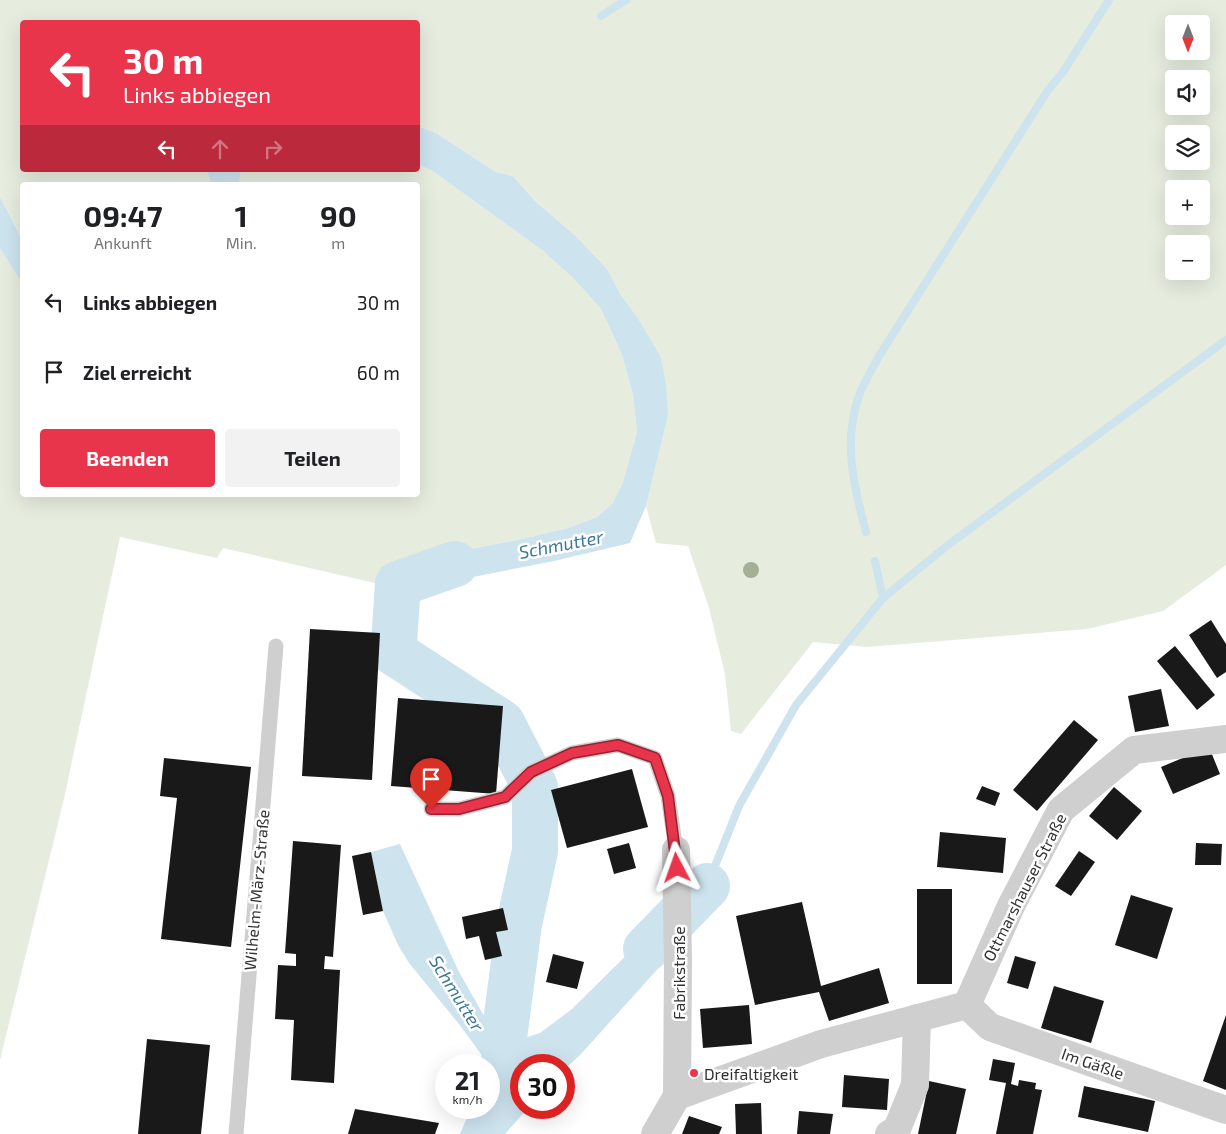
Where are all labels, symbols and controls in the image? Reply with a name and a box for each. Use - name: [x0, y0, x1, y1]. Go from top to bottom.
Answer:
- north arrow: [1165, 15, 1210, 60]
- map controls: [1165, 15, 1210, 280]
- text: 30 m: [123, 39, 203, 81]
- icon: left: [40, 40, 105, 105]
- button: sound: [1165, 70, 1210, 115]
- text: Links abbiegen: [123, 81, 271, 107]
- button: layers: [1165, 125, 1210, 170]
- icon: left: [153, 135, 181, 163]
- icon: ahead: [206, 135, 234, 163]
- icon: right: [259, 135, 287, 163]
- button: +: [1165, 180, 1210, 225]
- text: 09:47: [83, 197, 163, 233]
- text: 1: [235, 197, 248, 233]
- text: 90: [320, 197, 357, 233]
- text: Ankunft: [94, 233, 152, 252]
- text: Min.: [226, 233, 257, 252]
- text: m: [331, 233, 345, 252]
- button: −: [1165, 235, 1210, 280]
- icon: left: [40, 288, 68, 316]
- text: Links abbiegen: [83, 291, 217, 314]
- text: 30 m: [357, 291, 400, 314]
- icon: arrive: [40, 358, 68, 386]
- text: Ziel erreicht: [83, 361, 192, 384]
- text: 60 m: [357, 361, 400, 384]
- button: Beenden: [40, 429, 215, 487]
- button: Teilen: [225, 429, 400, 487]
- water label: Schmutter: [517, 525, 606, 563]
- pin: [410, 758, 452, 809]
- icon: arrive: [417, 765, 445, 793]
- street label: Wilhelm-März-Straße: [240, 809, 272, 971]
- street label: Ottmarshauser Straße: [978, 810, 1070, 964]
- position arrow: [650, 841, 702, 893]
- street label: Fabrikstraße: [669, 926, 688, 1020]
- water label: Schmutter: [425, 951, 489, 1036]
- street label: Im Gäßle: [1059, 1043, 1127, 1083]
- speed limit sign: 30: [510, 1054, 575, 1119]
- place label: Dreifaltigkeit: [704, 1064, 798, 1083]
- text: 21: [455, 1065, 480, 1095]
- marker: Dreifaltigkeit: [688, 1067, 700, 1079]
- text: km/h: [453, 1092, 482, 1106]

